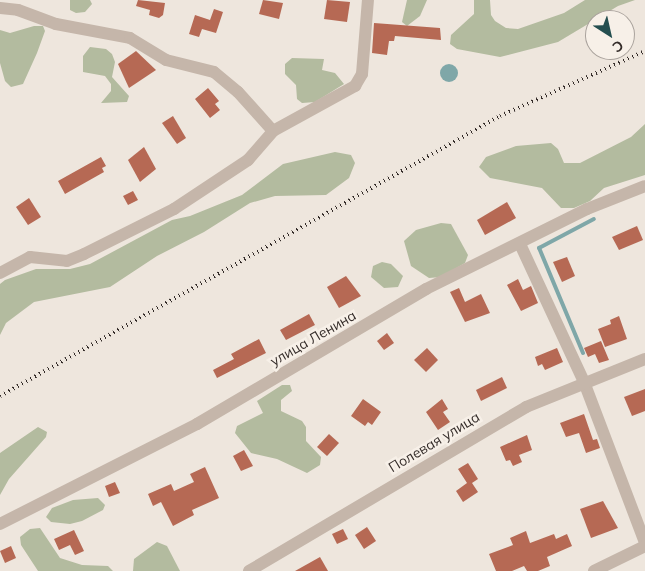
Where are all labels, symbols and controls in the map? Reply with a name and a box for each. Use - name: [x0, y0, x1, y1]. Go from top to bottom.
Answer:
- north arrow: [585, 10, 635, 60]
- text: С: [609, 36, 627, 57]
- street label: улица Ленина: [267, 307, 359, 369]
- street label: Полевая улица: [385, 408, 483, 476]

